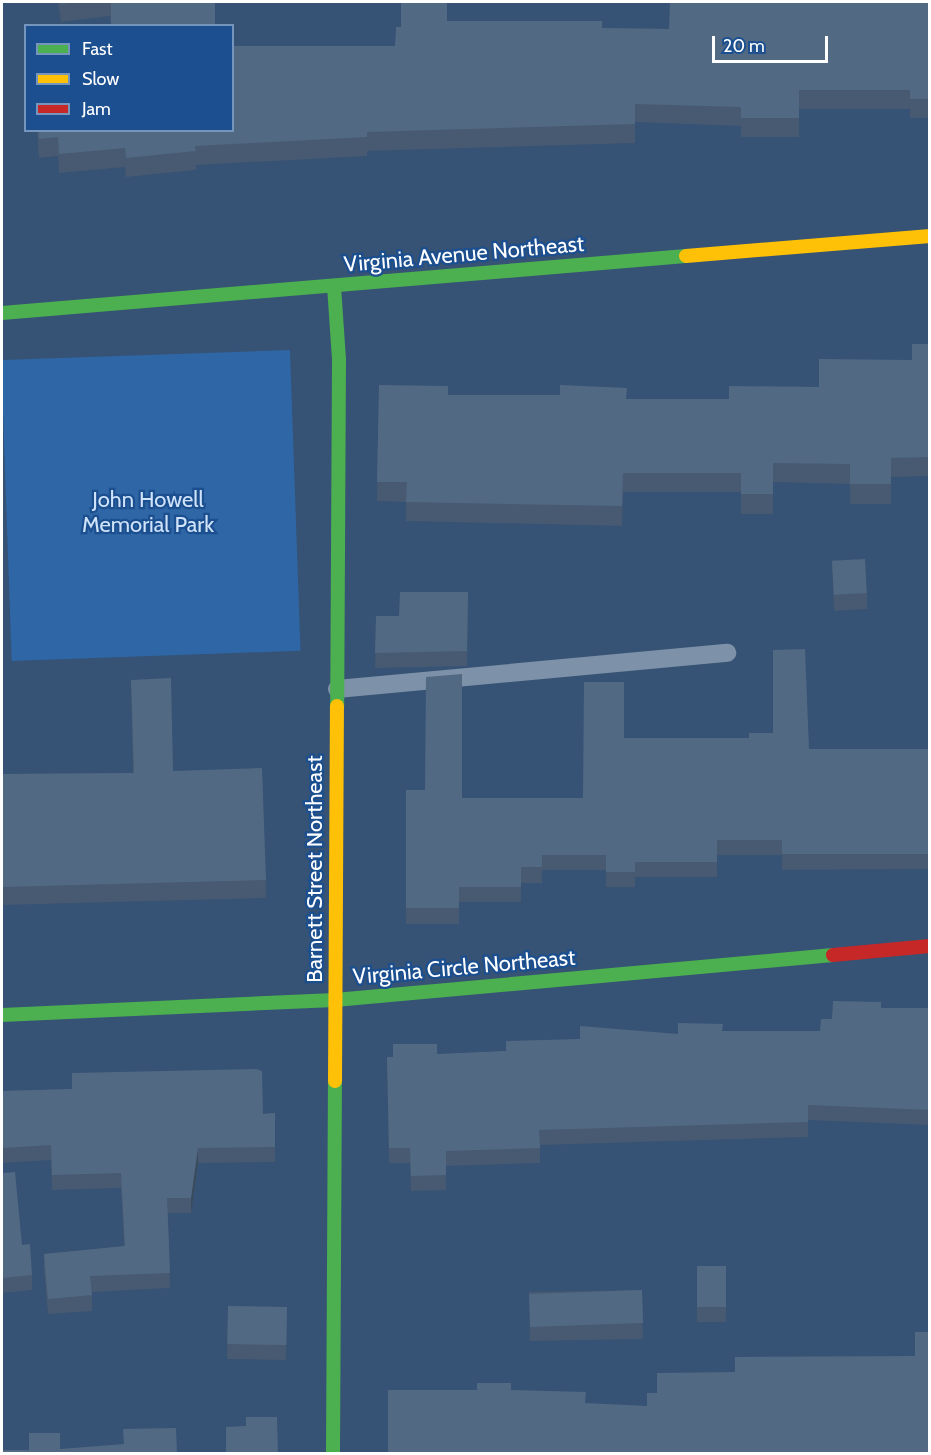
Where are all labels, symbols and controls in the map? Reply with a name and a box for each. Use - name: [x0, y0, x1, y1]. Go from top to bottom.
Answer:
- legend: [24, 24, 234, 132]
- scale bar: [715, 24, 830, 62]
- text: 20 m: [723, 35, 765, 57]
- text: Fast: [82, 38, 113, 60]
- text: Slow: [82, 68, 119, 90]
- text: Jam: [82, 98, 111, 120]
- street label: Virginia Avenue Northeast: [343, 230, 585, 278]
- park label: John Howell Memorial Park: [82, 486, 214, 538]
- street label: Barnett Street Northeast: [302, 755, 328, 983]
- street label: Virginia Circle Northeast: [352, 944, 576, 990]

